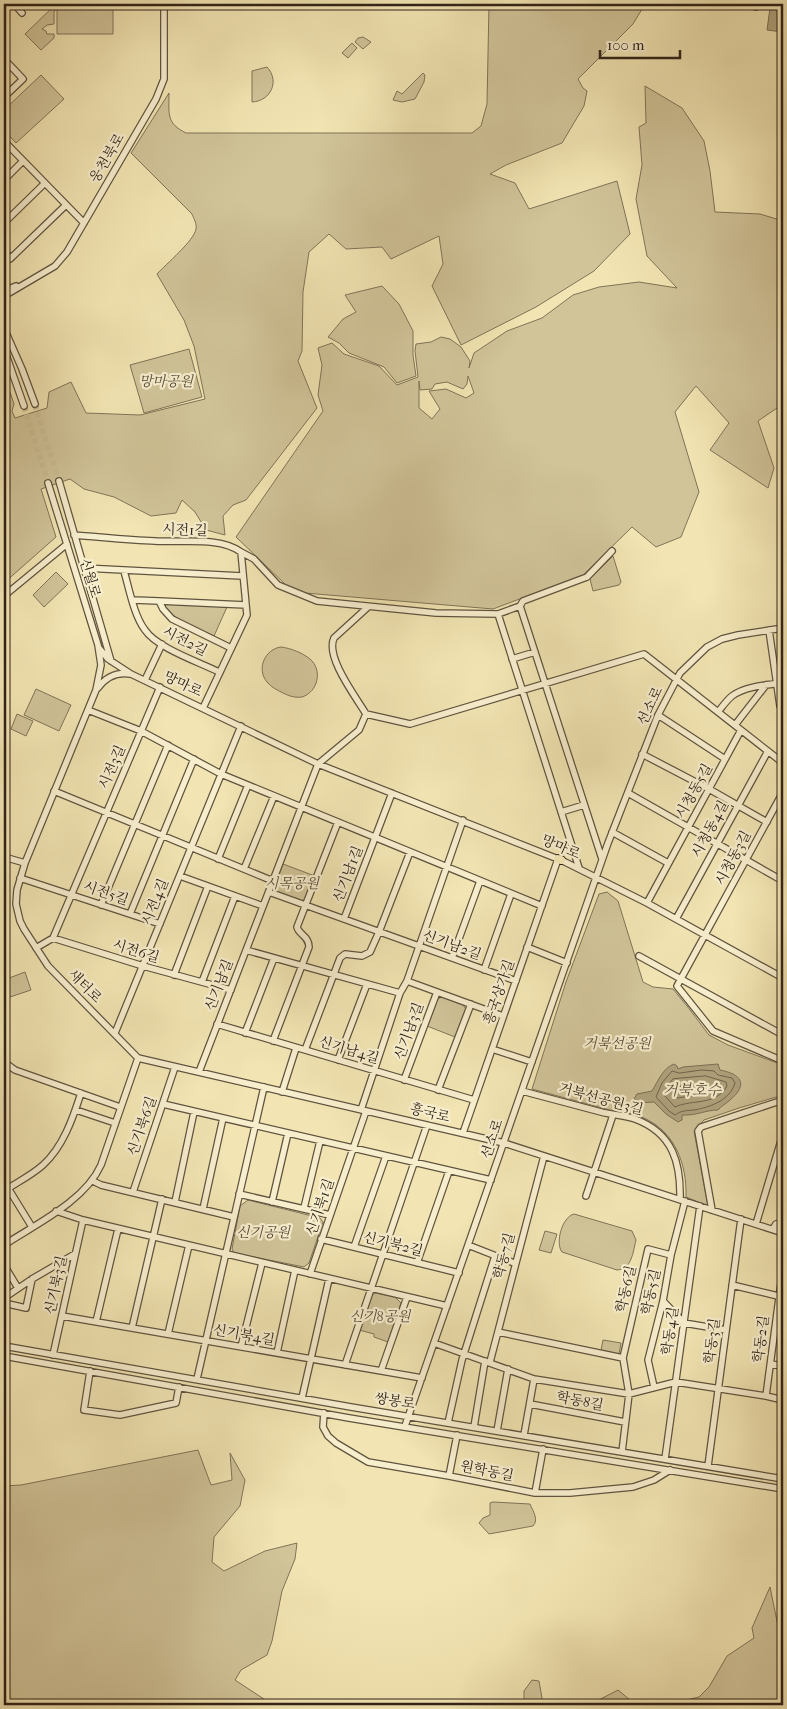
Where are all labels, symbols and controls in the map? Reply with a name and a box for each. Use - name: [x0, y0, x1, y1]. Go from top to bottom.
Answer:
- scale bar: [600, 28, 680, 60]
- text: 100 m: [607, 36, 645, 54]
- street label: 웅천북로: [86, 130, 128, 186]
- park label: 망마공원: [139, 373, 195, 390]
- street label: 시전1길: [162, 521, 208, 539]
- street label: 신월로: [76, 556, 104, 600]
- street label: 시전2길: [160, 623, 210, 659]
- street label: 망마로: [161, 668, 205, 700]
- street label: 선소로: [634, 684, 666, 728]
- street label: 시전3길: [95, 742, 129, 792]
- street label: 시청동5길: [672, 761, 716, 821]
- street label: 시청동4길: [688, 797, 732, 861]
- street label: 시청동3길: [711, 828, 755, 888]
- street label: 망마로: [539, 831, 583, 863]
- street label: 신기남1길: [329, 843, 367, 905]
- park label: 시목공원: [265, 875, 321, 892]
- street label: 시전4길: [138, 876, 172, 928]
- street label: 시전5길: [81, 877, 131, 909]
- street label: 신기남2길: [420, 927, 484, 963]
- street label: 시전6길: [110, 936, 162, 966]
- street label: 신기남길: [201, 957, 237, 1013]
- street label: 흥국상가길: [480, 957, 518, 1027]
- street label: 새터로: [65, 966, 106, 1007]
- street label: 신기남3길: [391, 1000, 427, 1062]
- street label: 신기남4길: [317, 1033, 381, 1067]
- park label: 거북선공원: [583, 1035, 652, 1052]
- street label: 거북선공원3길: [557, 1080, 645, 1118]
- water label: 거북호수: [663, 1081, 722, 1099]
- street label: 신기북6길: [124, 1094, 160, 1158]
- street label: 흥국로: [408, 1100, 452, 1126]
- street label: 선소로: [477, 1117, 507, 1161]
- street label: 신기북1길: [302, 1176, 338, 1238]
- park label: 신기공원: [236, 1224, 292, 1241]
- street label: 신기북2길: [361, 1228, 425, 1260]
- street label: 학동7길: [490, 1231, 518, 1281]
- street label: 신기북3길: [41, 1254, 71, 1316]
- street label: 학동6길: [612, 1264, 640, 1314]
- street label: 학동5길: [638, 1267, 664, 1317]
- street label: 학동4길: [658, 1306, 682, 1356]
- park label: 신기8공원: [349, 1308, 412, 1325]
- street label: 학동2길: [750, 1314, 772, 1364]
- street label: 학동3길: [701, 1317, 723, 1365]
- street label: 신기북4길: [212, 1321, 276, 1349]
- street label: 학동8길: [555, 1388, 605, 1414]
- street label: 쌍봉로: [374, 1389, 417, 1413]
- street label: 원학동길: [459, 1457, 515, 1485]

